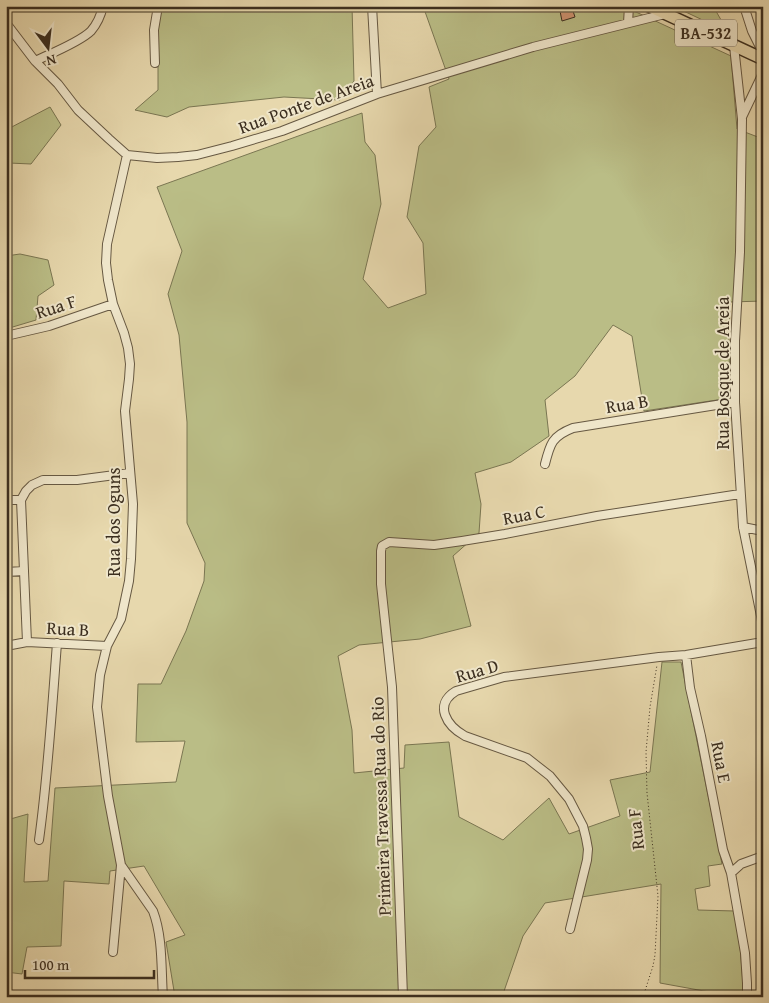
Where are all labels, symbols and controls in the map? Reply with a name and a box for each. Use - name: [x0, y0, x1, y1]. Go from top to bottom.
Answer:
- road number: BA-532: [675, 19, 737, 46]
- north arrow: [22, 22, 72, 72]
- text: N: [44, 50, 58, 72]
- street label: Rua Ponte de Areia: [234, 66, 378, 141]
- street label: Rua F: [32, 287, 80, 326]
- street label: Rua Bosque de Areia: [709, 296, 736, 449]
- street label: Rua B: [604, 387, 650, 420]
- street label: Rua dos Oguns: [100, 467, 127, 577]
- street label: Rua C: [501, 497, 547, 532]
- street label: Rua B: [46, 614, 90, 643]
- street label: Rua D: [452, 652, 502, 689]
- street label: Primeira Travessa Rua do Rio: [363, 696, 398, 916]
- street label: Rua E: [704, 739, 739, 785]
- street label: Rua F: [620, 807, 651, 851]
- scale bar: [25, 948, 154, 980]
- text: 100 m: [32, 954, 70, 975]

